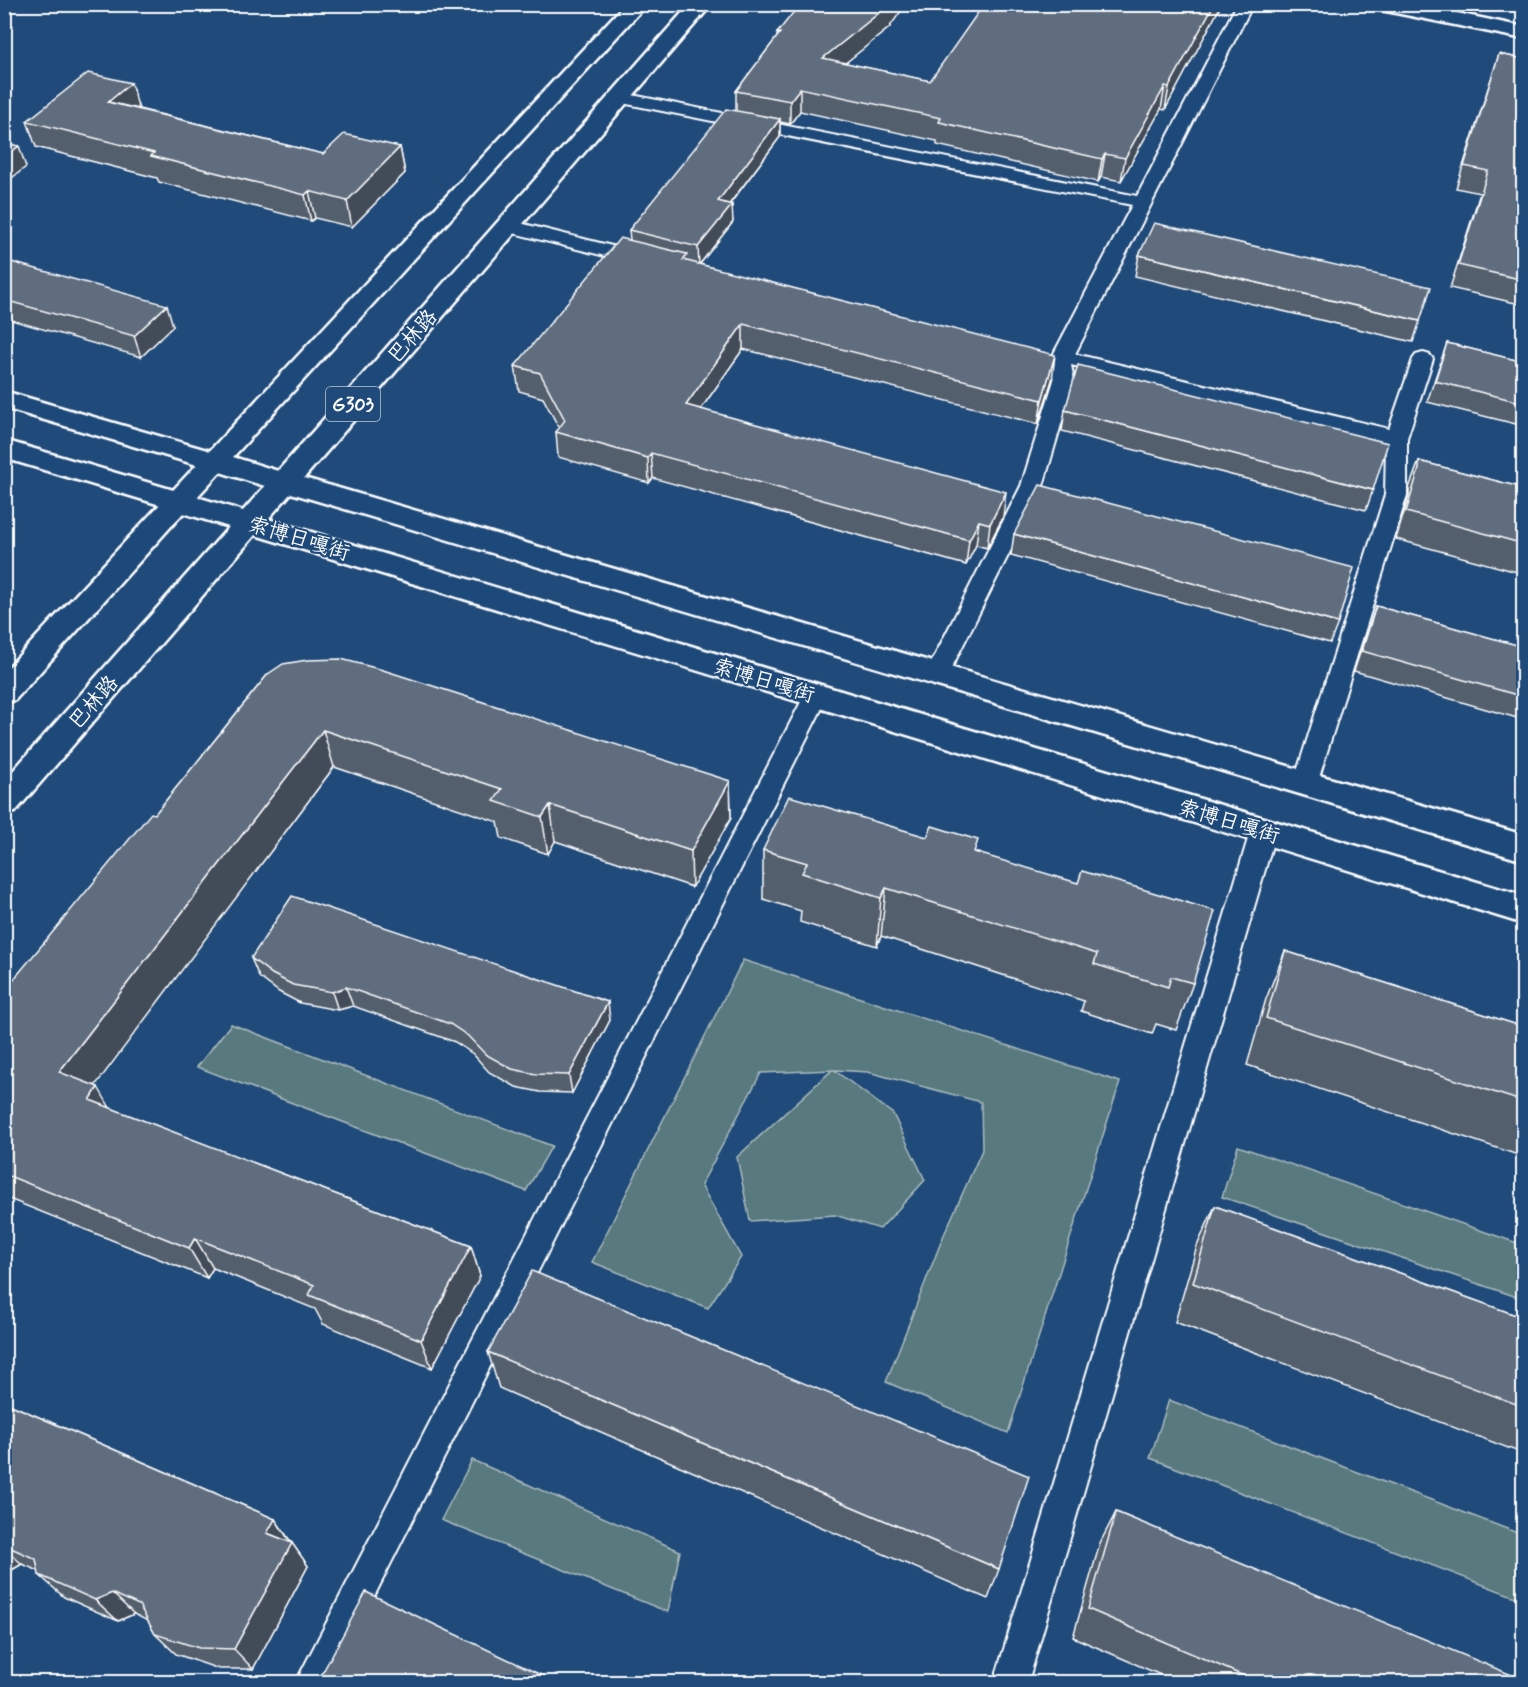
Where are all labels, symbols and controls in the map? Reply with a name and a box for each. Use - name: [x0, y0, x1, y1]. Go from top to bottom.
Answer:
- street label: 巴林路: [382, 304, 444, 370]
- road number: G303: [326, 387, 380, 421]
- street label: 索博日嘎街: [244, 510, 353, 568]
- street label: 索博日嘎街: [709, 652, 818, 710]
- street label: 巴林路: [63, 670, 125, 736]
- street label: 索博日嘎街: [1174, 793, 1283, 851]

